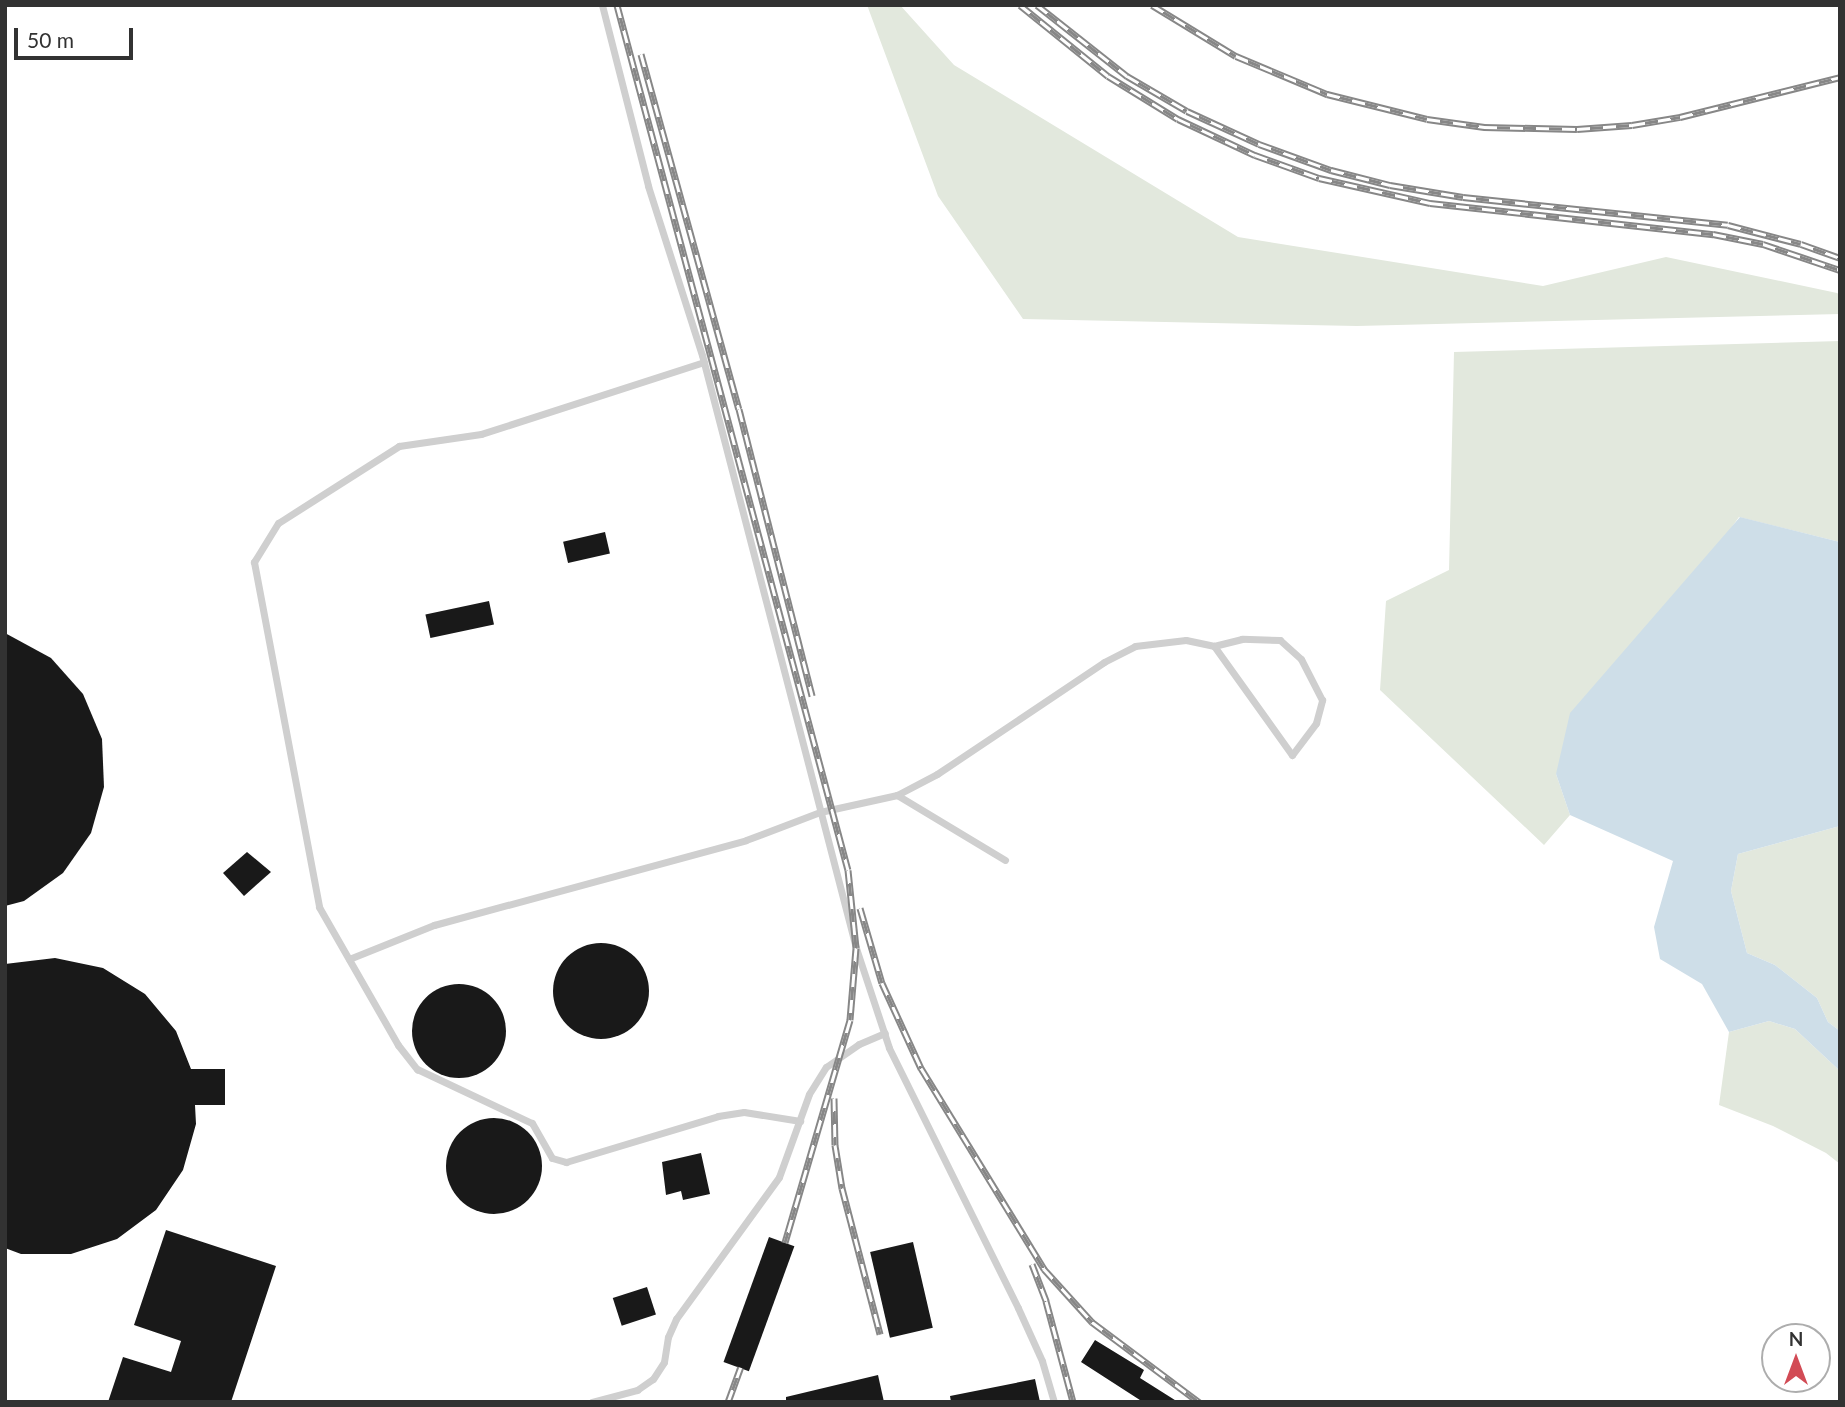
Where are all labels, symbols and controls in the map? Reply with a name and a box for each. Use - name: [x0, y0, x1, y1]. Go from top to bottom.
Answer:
- scale bar: [18, 14, 136, 58]
- text: 50 m: [27, 27, 74, 52]
- north arrow: [1761, 1323, 1831, 1393]
- text: N: [1789, 1327, 1803, 1350]

